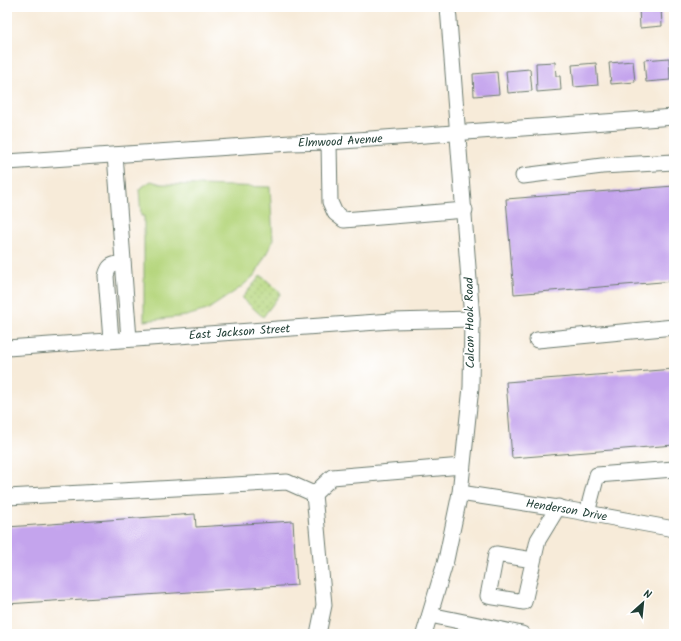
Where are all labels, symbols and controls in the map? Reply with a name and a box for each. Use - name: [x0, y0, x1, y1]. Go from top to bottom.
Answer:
- street label: Elmwood Avenue: [298, 129, 384, 152]
- street label: Calcon Hook Road: [460, 276, 480, 369]
- street label: East Jackson Street: [188, 319, 291, 345]
- street label: Henderson Drive: [525, 494, 609, 526]
- north arrow: [623, 583, 663, 623]
- text: N: [640, 585, 654, 605]

